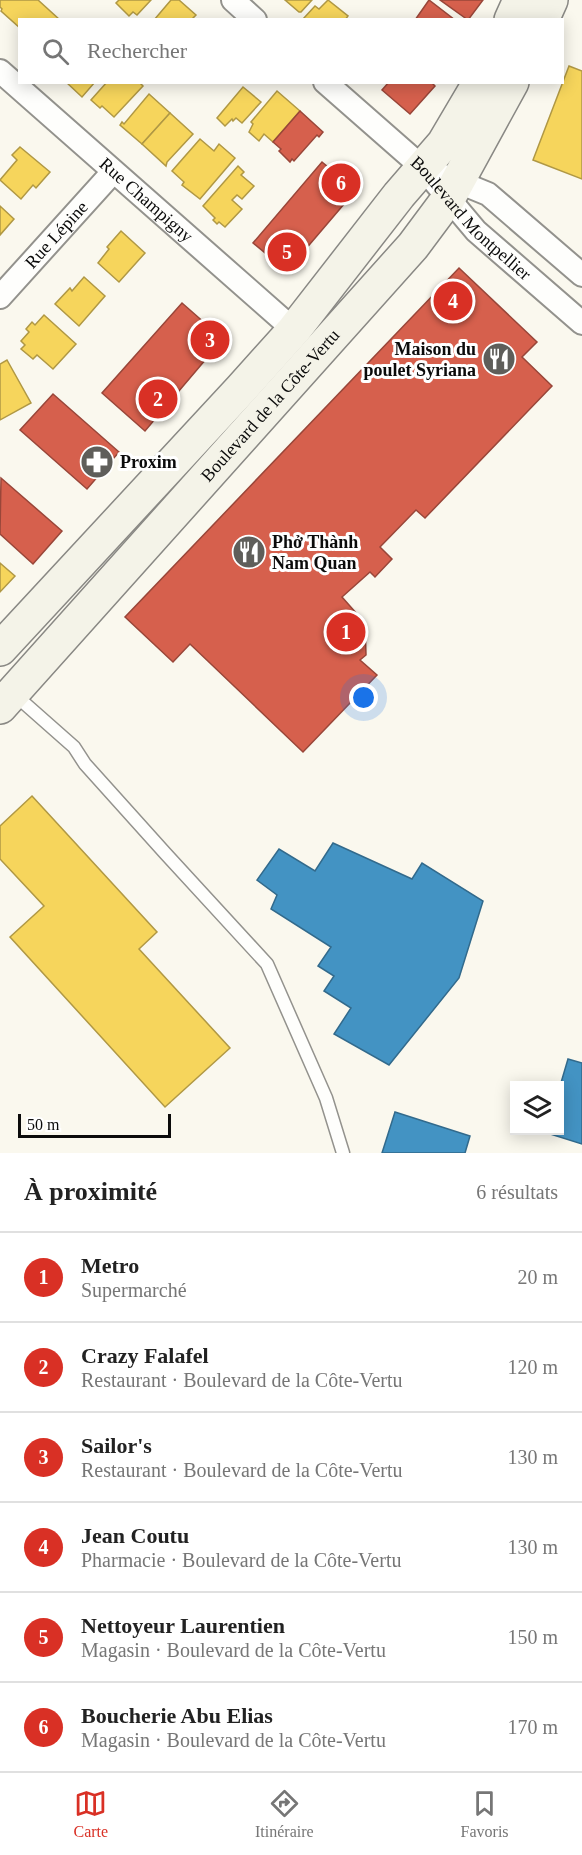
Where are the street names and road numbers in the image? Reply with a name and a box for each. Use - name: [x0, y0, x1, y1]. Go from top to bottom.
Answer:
- street label: Boulevard Montpellier: [407, 152, 535, 284]
- street label: Rue Champigny: [96, 154, 197, 246]
- street label: Rue Lépine: [21, 197, 92, 272]
- street label: Boulevard de la Côte-Vertu: [197, 325, 344, 486]

